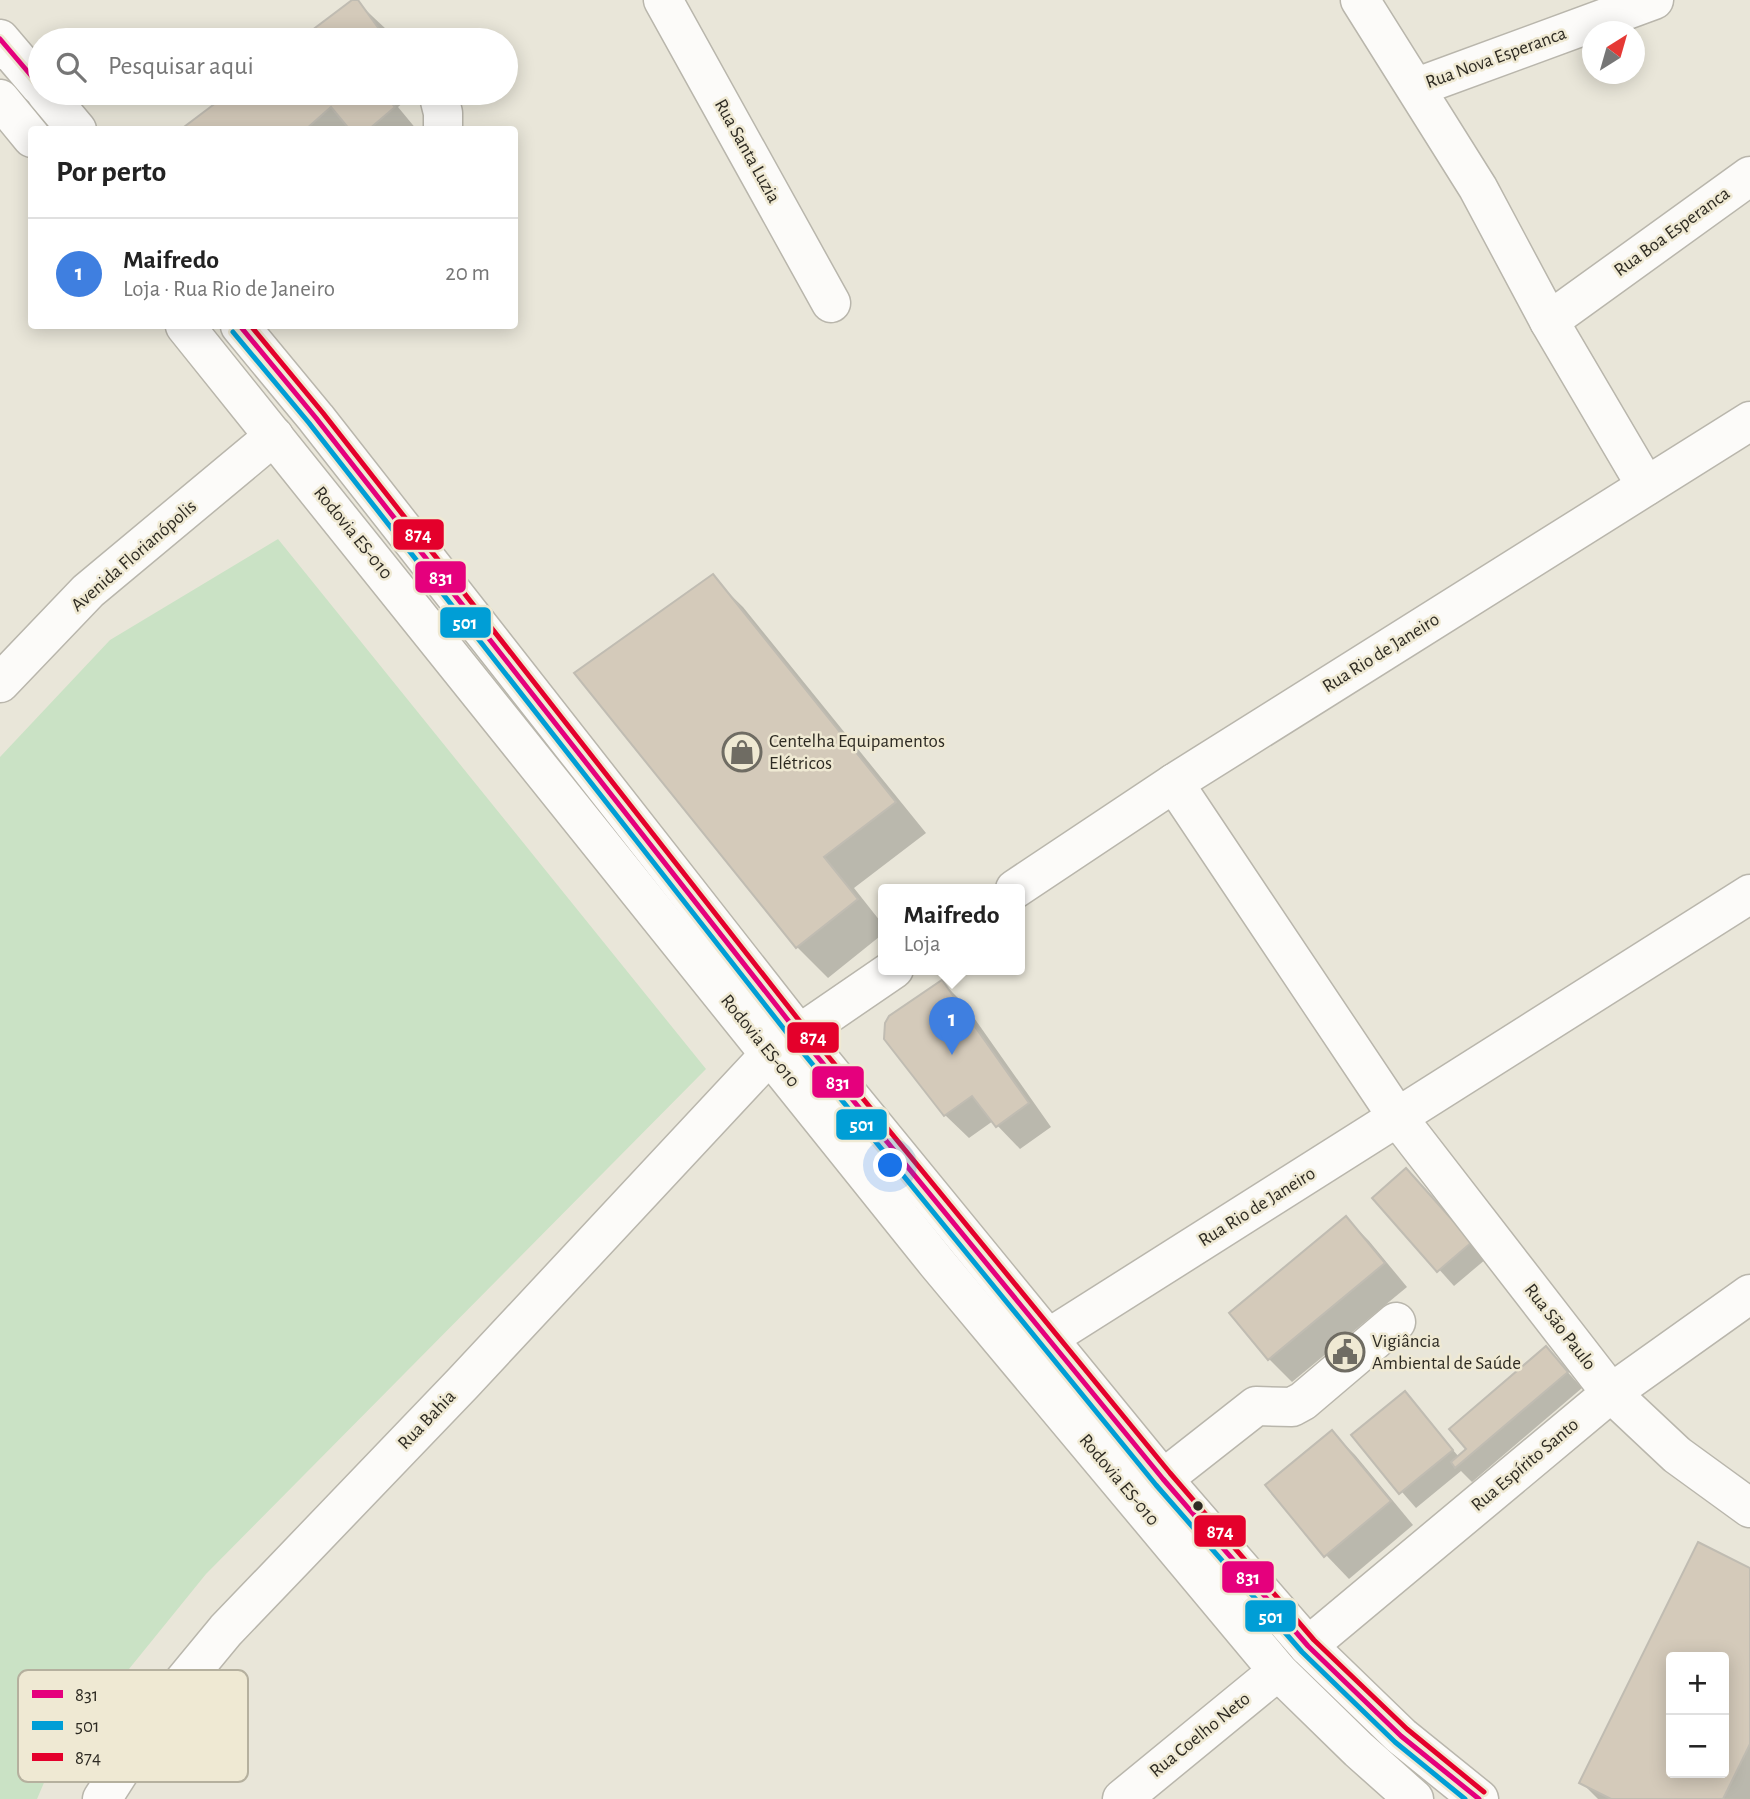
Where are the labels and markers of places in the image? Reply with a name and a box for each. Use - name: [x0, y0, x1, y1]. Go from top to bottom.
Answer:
- shop icon: Centelha Equipamentos Elétricos: [721, 731, 763, 773]
- place label: Centelha Equipamentos Elétricos: [769, 732, 945, 773]
- pin: 1: [929, 997, 975, 1055]
- public building icon: Vigiância Ambiental de Saúde: [1324, 1331, 1366, 1373]
- place label: Vigiância Ambiental de Saúde: [1372, 1332, 1521, 1373]
- unlabelled marker: [1191, 1499, 1205, 1513]

